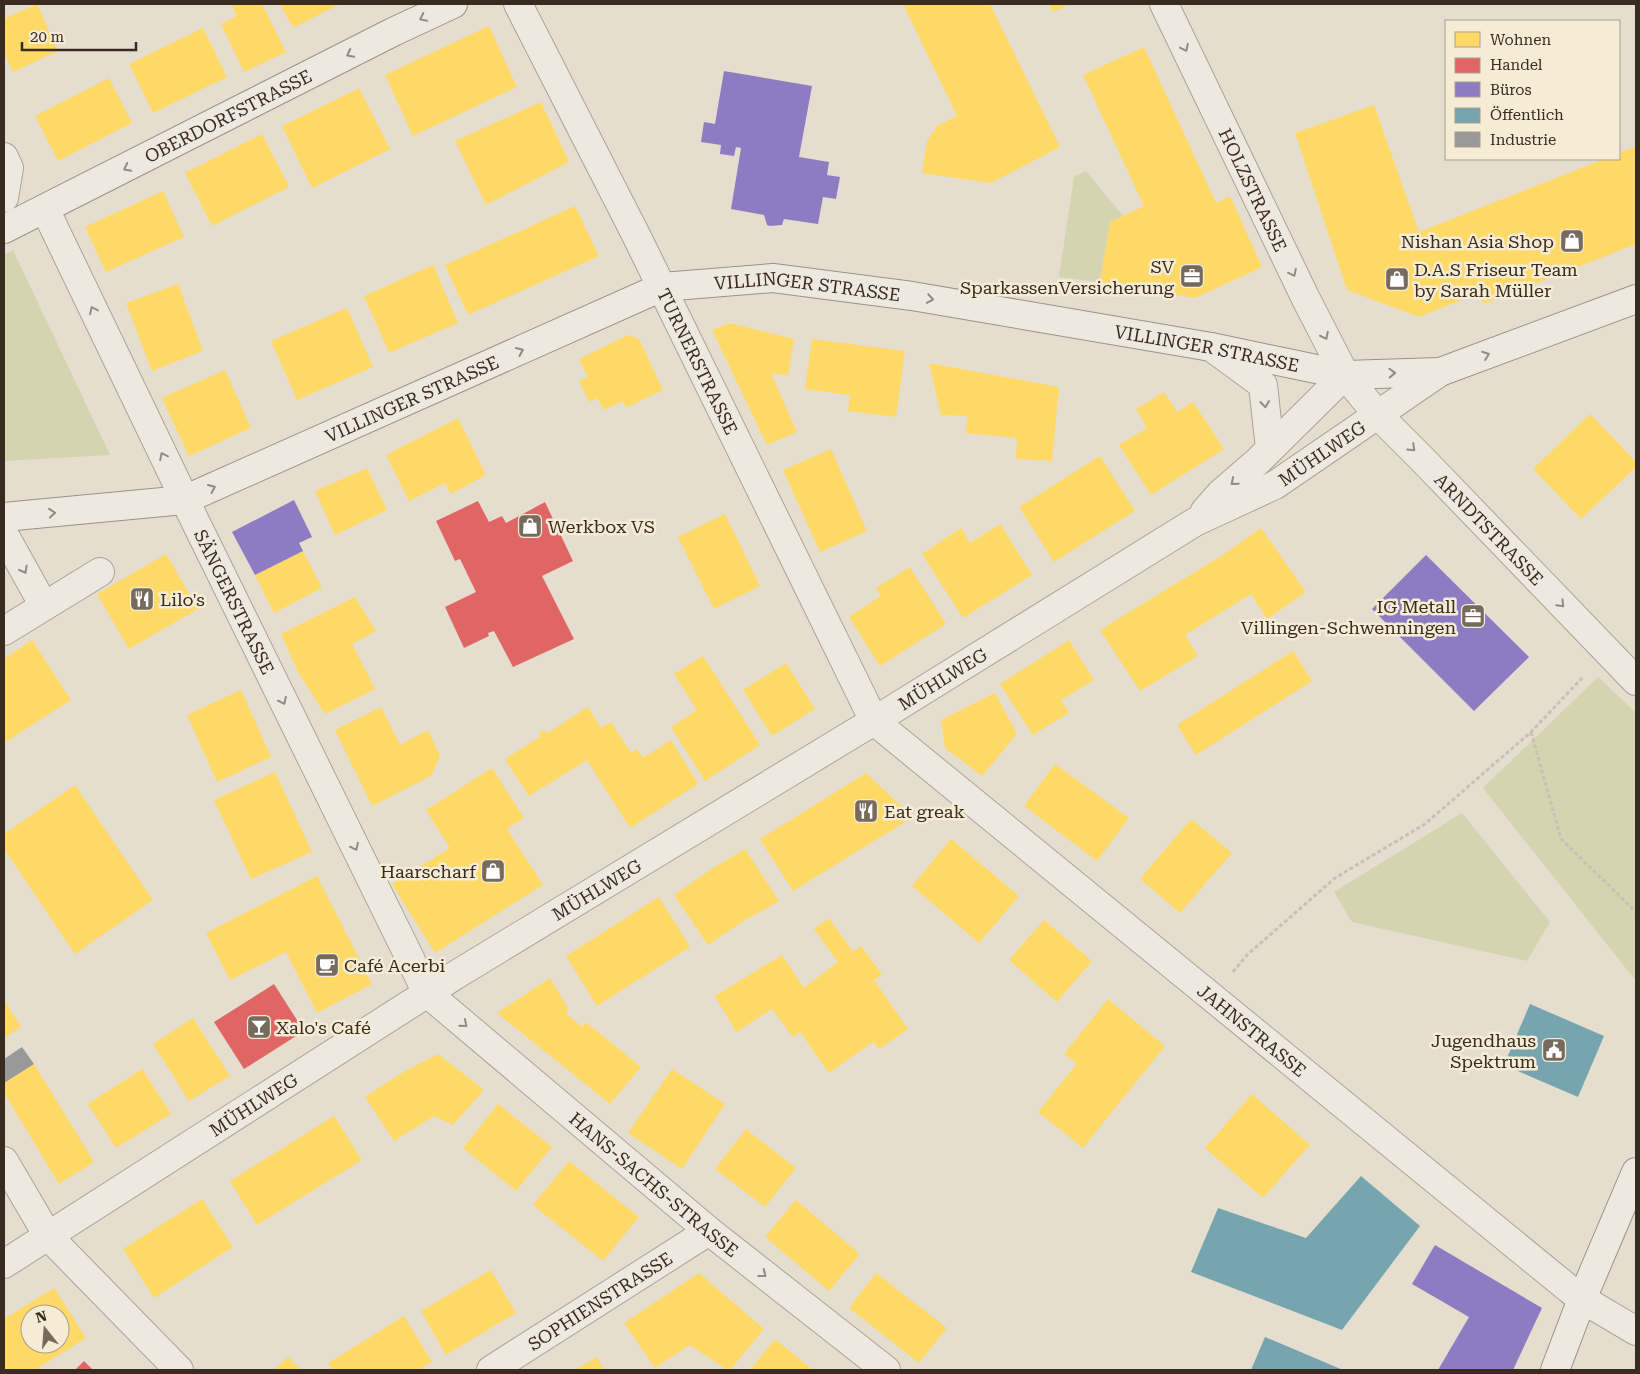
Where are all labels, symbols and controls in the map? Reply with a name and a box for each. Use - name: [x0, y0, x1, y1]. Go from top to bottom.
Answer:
- one-way arrow: [420, 12, 429, 22]
- scale bar: [22, 20, 136, 52]
- legend: [1445, 20, 1620, 160]
- text: 20 m: [30, 28, 65, 46]
- text: Wohnen: [1490, 31, 1551, 49]
- one-way arrow: [1179, 43, 1189, 52]
- one-way arrow: [346, 48, 355, 58]
- text: Handel: [1490, 56, 1543, 74]
- street label: OBERDORFSTRASSE: [141, 65, 315, 167]
- text: Büros: [1490, 81, 1532, 99]
- text: Öffentlich: [1490, 106, 1564, 124]
- street label: HOLZSTRASSE: [1215, 125, 1292, 255]
- text: Industrie: [1490, 131, 1556, 149]
- one-way arrow: [123, 161, 132, 172]
- shop icon: Nishan Asia Shop: [1559, 228, 1585, 254]
- place label: Nishan Asia Shop: [1401, 231, 1554, 252]
- place label: SV SparkassenVersicherung: [960, 256, 1175, 298]
- place label: D.A.S Friseur Team by Sarah Müller: [1414, 259, 1578, 301]
- office icon: SV SparkassenVersicherung: [1179, 263, 1205, 289]
- shop icon: D.A.S Friseur Team by Sarah Müller: [1384, 266, 1410, 292]
- street label: VILLINGER STRASSE: [713, 267, 902, 305]
- one-way arrow: [1287, 268, 1297, 277]
- street label: TURNERSTRASSE: [653, 285, 742, 438]
- one-way arrow: [925, 294, 934, 304]
- one-way arrow: [89, 306, 99, 315]
- street label: VILLINGER STRASSE: [1113, 320, 1301, 376]
- one-way arrow: [1319, 330, 1329, 339]
- one-way arrow: [515, 346, 524, 357]
- street label: VILLINGER STRASSE: [322, 351, 502, 446]
- one-way arrow: [1481, 351, 1490, 361]
- one-way arrow: [1389, 368, 1397, 379]
- one-way arrow: [1259, 400, 1270, 408]
- street label: MÜHLWEG: [1274, 416, 1369, 490]
- one-way arrow: [1406, 443, 1415, 452]
- one-way arrow: [159, 452, 169, 461]
- street label: ARNDTSTRASSE: [1431, 469, 1548, 589]
- one-way arrow: [1231, 476, 1240, 485]
- one-way arrow: [207, 484, 216, 495]
- one-way arrow: [49, 508, 57, 519]
- shop icon: Werkbox VS: [517, 513, 543, 539]
- place label: Werkbox VS: [548, 516, 655, 537]
- street label: SÄNGERSTRASSE: [190, 526, 279, 677]
- one-way arrow: [18, 565, 28, 574]
- restaurant icon: Lilo's: [129, 586, 155, 612]
- place label: Lilo's: [160, 589, 205, 610]
- place label: IG Metall Villingen-Schwenningen: [1241, 596, 1456, 638]
- one-way arrow: [1555, 598, 1564, 607]
- office icon: IG Metall Villingen-Schwenningen: [1460, 603, 1486, 629]
- street label: MÜHLWEG: [894, 643, 991, 714]
- one-way arrow: [277, 696, 287, 705]
- restaurant icon: Eat greak: [853, 798, 879, 824]
- place label: Eat greak: [884, 801, 965, 822]
- one-way arrow: [349, 842, 359, 851]
- street label: MÜHLWEG: [548, 854, 645, 925]
- shop icon: Haarscharf: [480, 858, 506, 884]
- place label: Haarscharf: [380, 861, 477, 882]
- cafe icon: Café Acerbi: [314, 952, 340, 978]
- place label: Café Acerbi: [344, 955, 446, 976]
- street label: JAHNSTRASSE: [1194, 980, 1311, 1081]
- bar icon: Xalo's Café: [246, 1014, 272, 1040]
- place label: Xalo's Café: [276, 1017, 371, 1038]
- one-way arrow: [458, 1019, 467, 1027]
- place label: Jugendhaus Spektrum: [1431, 1030, 1536, 1072]
- public building icon: Jugendhaus Spektrum: [1541, 1037, 1567, 1063]
- street label: MÜHLWEG: [205, 1068, 301, 1140]
- street label: HANS-SACHS-STRASSE: [565, 1107, 743, 1261]
- street label: SOPHIENSTRASSE: [524, 1247, 676, 1354]
- one-way arrow: [758, 1268, 767, 1277]
- north arrow: [20, 1304, 70, 1354]
- text: N: [34, 1307, 49, 1326]

